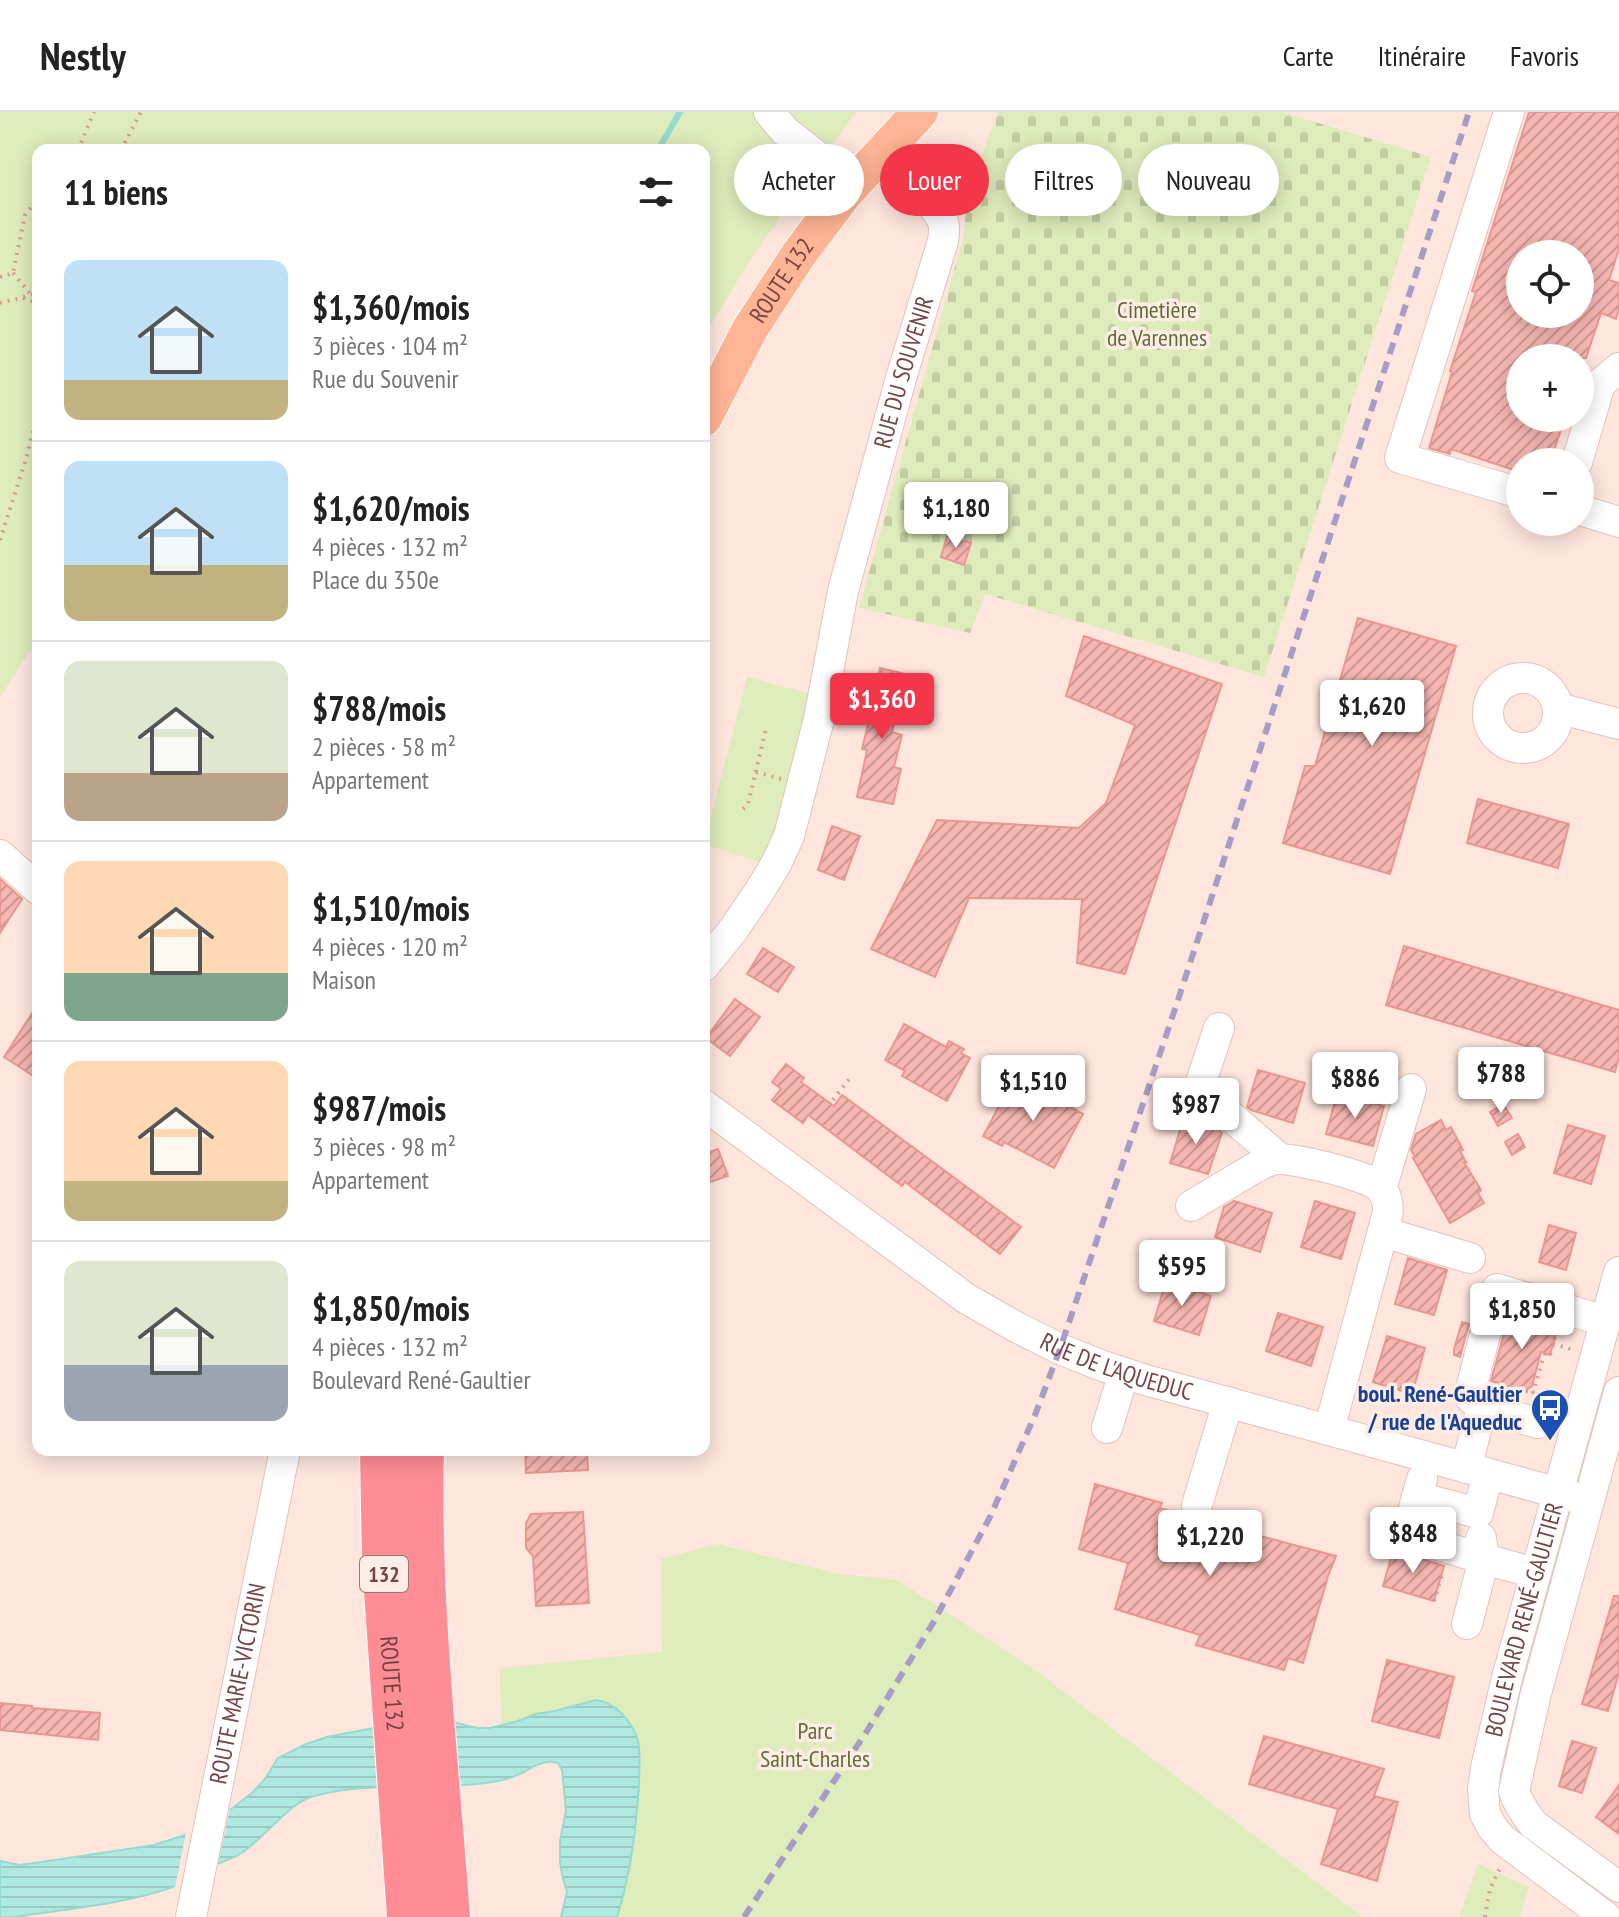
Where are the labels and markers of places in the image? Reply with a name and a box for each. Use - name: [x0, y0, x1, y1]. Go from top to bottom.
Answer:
- pin: $1,180: [891, 482, 1021, 550]
- pin: $1,360: [817, 673, 947, 741]
- pin: $1,620: [1307, 680, 1437, 748]
- pin: $788: [1454, 1047, 1548, 1115]
- pin: $886: [1308, 1052, 1402, 1120]
- pin: $1,510: [968, 1055, 1098, 1123]
- pin: $987: [1149, 1078, 1243, 1146]
- pin: $595: [1135, 1240, 1229, 1308]
- pin: $1,850: [1457, 1283, 1587, 1351]
- place label: boul. René-Gaultier / rue de l'Aqueduc: [1358, 1378, 1523, 1437]
- bus stop icon: boul. René-Gaultier / rue de l'Aqueduc: [1529, 1387, 1571, 1442]
- pin: $848: [1366, 1507, 1460, 1575]
- pin: $1,220: [1145, 1510, 1275, 1578]

